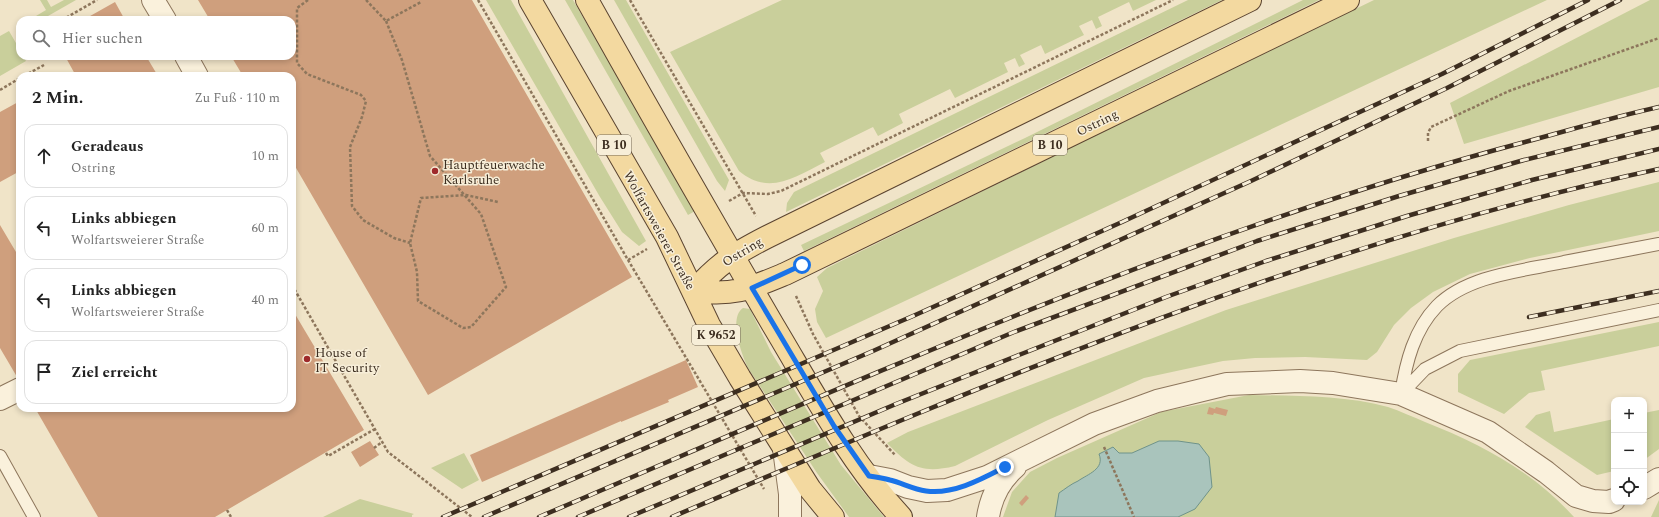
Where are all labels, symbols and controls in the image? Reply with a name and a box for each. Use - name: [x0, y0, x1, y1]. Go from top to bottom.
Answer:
- search box: [16, 16, 296, 60]
- icon: search: [30, 27, 52, 49]
- text: Hier suchen: [62, 27, 143, 50]
- text: 2 Min.: [32, 85, 83, 111]
- text: Zu Fuß · 110 m: [194, 88, 280, 108]
- street label: Ostring: [1073, 104, 1122, 142]
- text: Geradeaus: [71, 135, 143, 158]
- road number: B 10: [597, 135, 631, 155]
- road number: B 10: [1033, 135, 1067, 155]
- icon: ahead: [33, 145, 55, 167]
- text: 10 m: [252, 146, 279, 166]
- place label: Hauptfeuerwache Karlsruhe: [443, 155, 545, 190]
- text: Ostring: [71, 158, 116, 178]
- marker: Hauptfeuerwache Karlsruhe: [430, 166, 440, 176]
- street label: Wolfartsweierer Straße: [618, 167, 700, 294]
- text: Links abbiegen: [71, 207, 176, 230]
- icon: left: [33, 217, 55, 239]
- text: 60 m: [252, 218, 279, 238]
- text: Wolfartsweierer Straße: [71, 230, 204, 250]
- street label: Ostring: [718, 232, 767, 272]
- route start: [793, 256, 811, 274]
- text: Links abbiegen: [71, 279, 176, 302]
- icon: left: [33, 289, 55, 311]
- text: 40 m: [252, 290, 279, 310]
- text: Wolfartsweierer Straße: [71, 302, 204, 322]
- road number: K 9652: [692, 325, 740, 345]
- place label: House of IT Security: [315, 343, 380, 378]
- marker: House of IT Security: [302, 354, 312, 364]
- icon: arrive: [33, 361, 55, 383]
- text: Ziel erreicht: [71, 361, 157, 384]
- map controls: [1611, 397, 1647, 505]
- button: +: [1611, 397, 1647, 433]
- button: −: [1611, 433, 1647, 469]
- route end: [996, 458, 1014, 476]
- button: locate: [1611, 469, 1647, 505]

